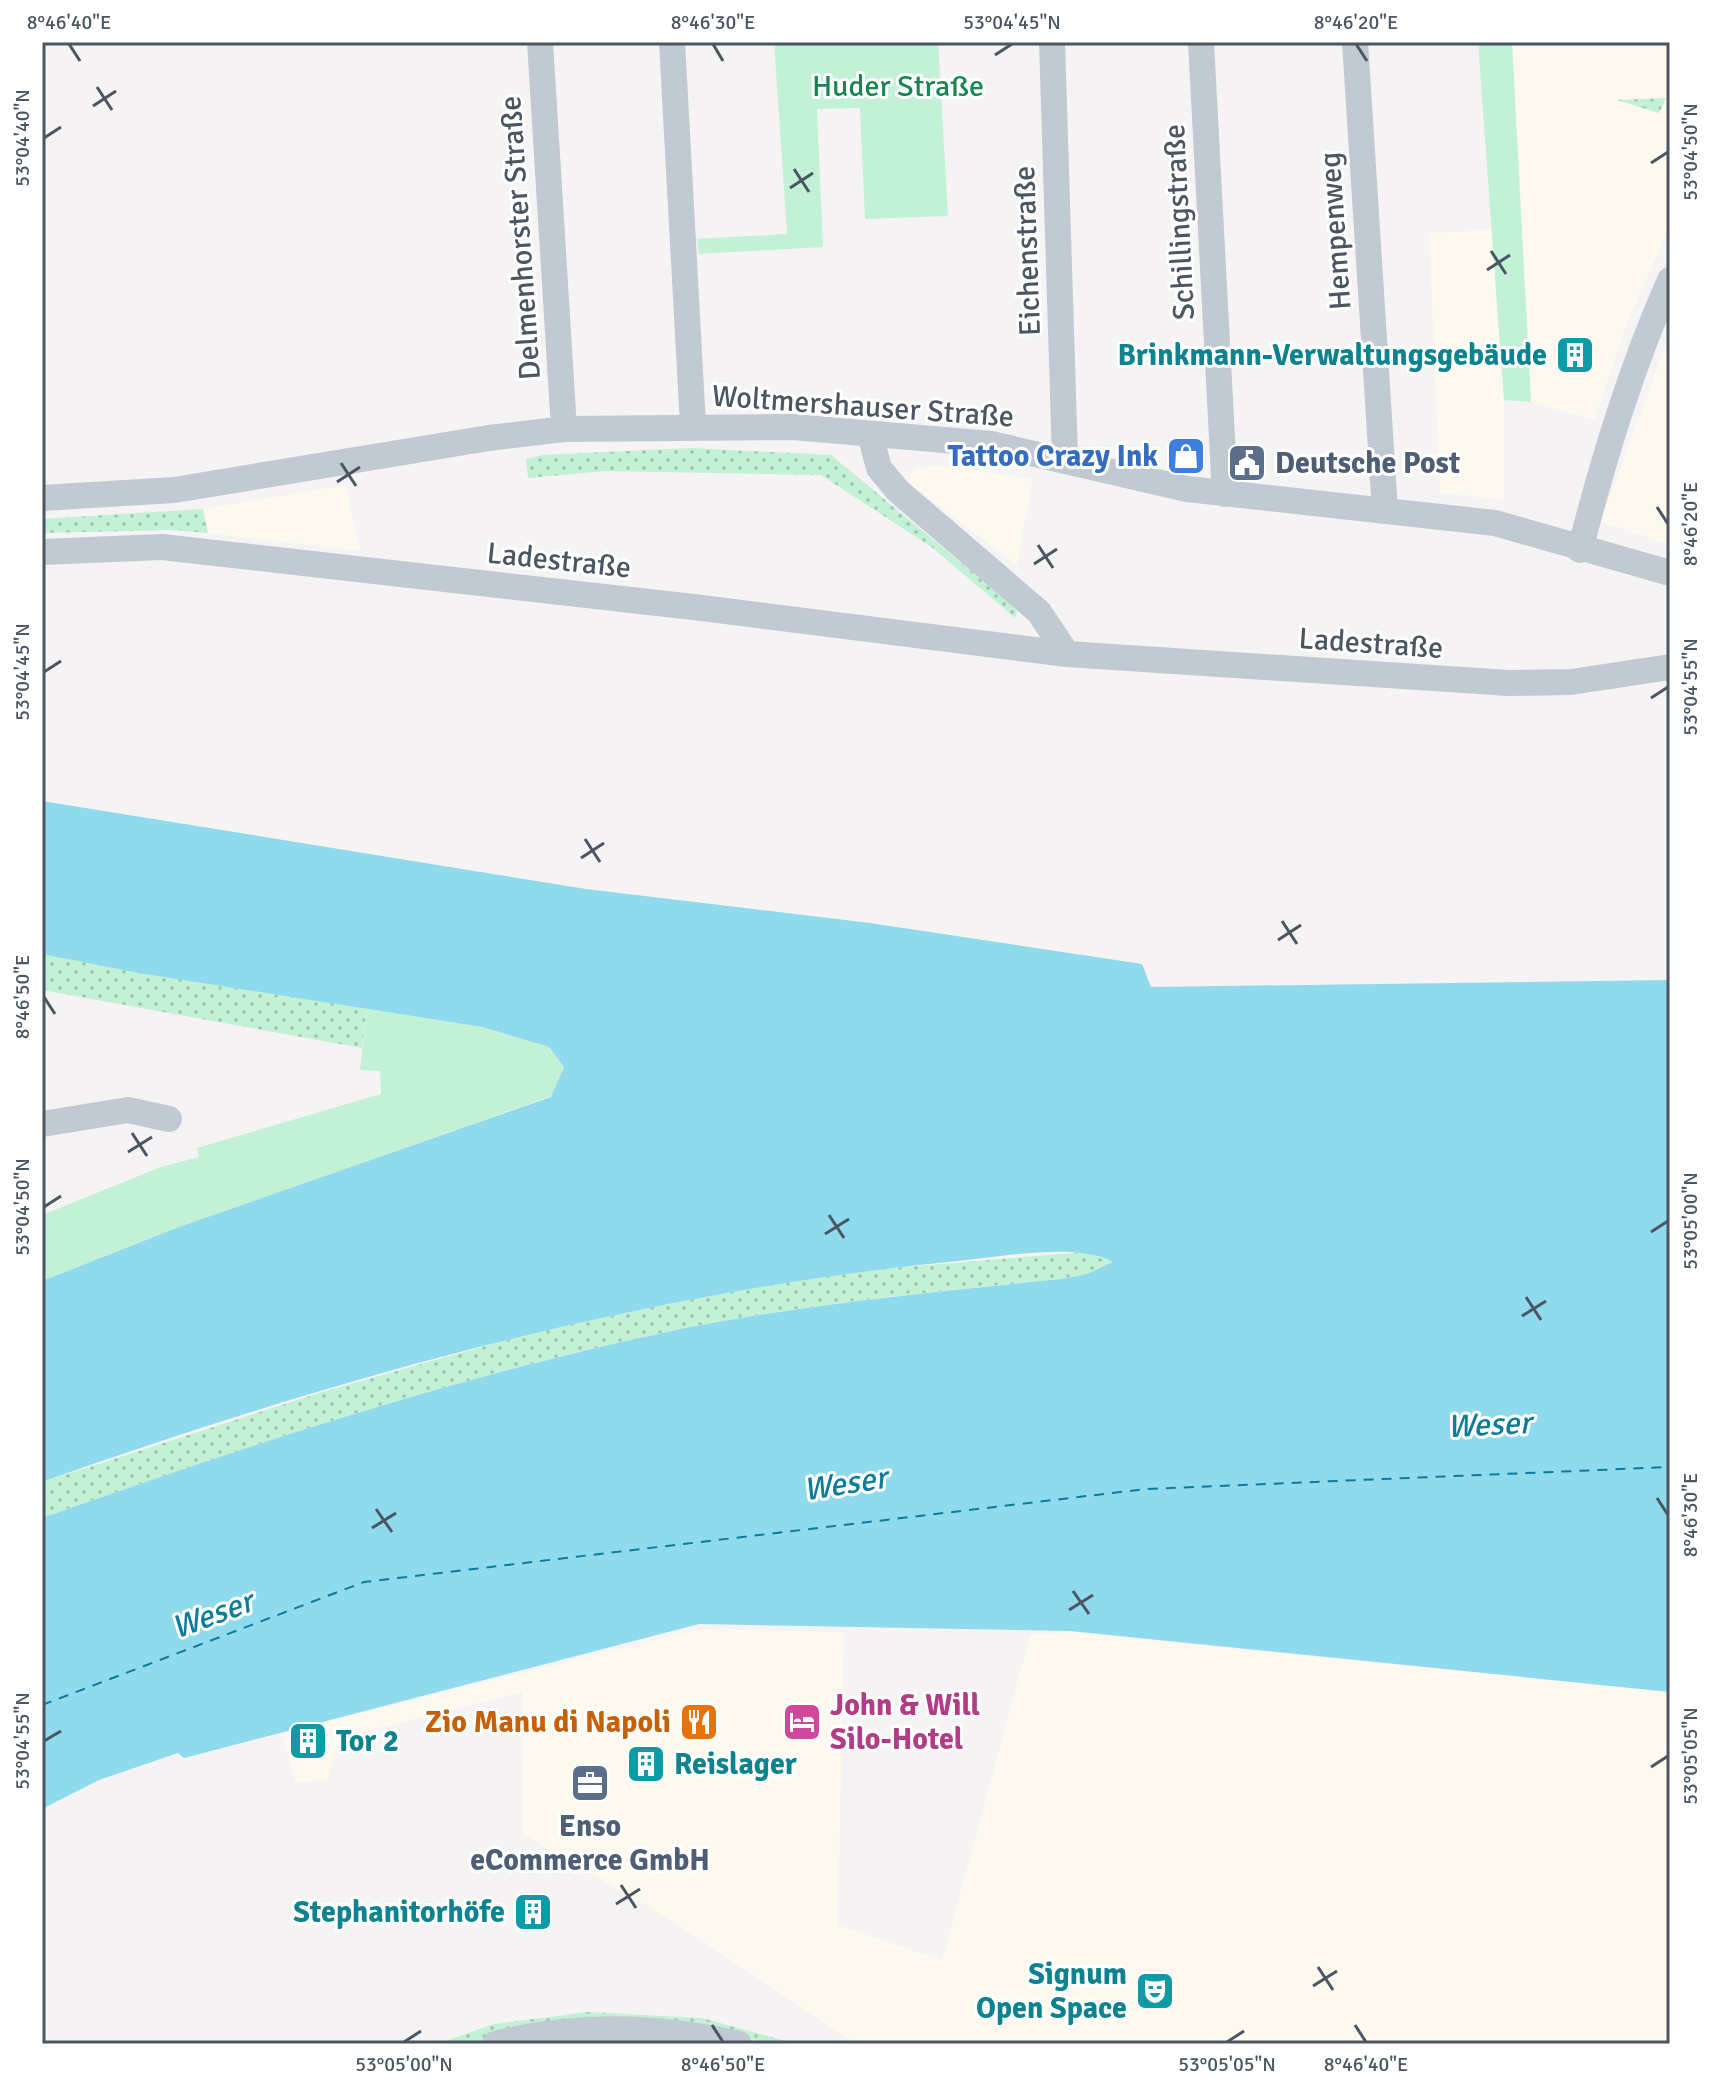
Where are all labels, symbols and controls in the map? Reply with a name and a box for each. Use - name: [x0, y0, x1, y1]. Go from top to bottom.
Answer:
- text: 8°46'40"E: [27, 10, 111, 35]
- text: 8°46'30"E: [671, 10, 755, 35]
- text: 53°04'45"N: [963, 10, 1061, 35]
- text: 8°46'20"E: [1314, 10, 1398, 35]
- park label: Huder Straße: [812, 68, 984, 105]
- text: 53°04'40"N: [10, 89, 35, 187]
- street label: Delmenhorster Straße: [492, 95, 549, 381]
- text: 53°04'50"N: [1678, 103, 1703, 201]
- street label: Schillingstraße: [1156, 123, 1203, 321]
- street label: Hempenweg: [1312, 151, 1359, 311]
- street label: Eichenstraße: [1006, 165, 1049, 337]
- building icon: Brinkmann-Verwaltungsgebäude: [1554, 334, 1596, 376]
- place label: Brinkmann-Verwaltungsgebäude: [1118, 337, 1547, 374]
- street label: Woltmershauser Straße: [711, 377, 1015, 436]
- shop icon: Tattoo Crazy Ink: [1165, 435, 1207, 477]
- place label: Tattoo Crazy Ink: [948, 438, 1158, 475]
- public building icon: Deutsche Post: [1226, 442, 1268, 484]
- place label: Deutsche Post: [1275, 445, 1460, 482]
- text: 8°46'20"E: [1678, 482, 1703, 566]
- street label: Ladestraße: [485, 535, 633, 586]
- street label: Ladestraße: [1297, 620, 1445, 667]
- text: 53°04'45"N: [10, 623, 35, 721]
- text: 53°04'55"N: [1678, 638, 1703, 736]
- text: 8°46'50"E: [10, 955, 35, 1039]
- text: 53°04'50"N: [10, 1158, 35, 1256]
- text: 53°05'00"N: [1678, 1172, 1703, 1270]
- water label: Weser: [1446, 1403, 1536, 1446]
- water label: Weser: [801, 1457, 894, 1509]
- text: 8°46'30"E: [1678, 1473, 1703, 1557]
- water label: Weser: [166, 1580, 262, 1647]
- place label: John & Will Silo-Hotel: [830, 1687, 980, 1758]
- text: 53°04'55"N: [10, 1692, 35, 1790]
- restaurant icon: Zio Manu di Napoli: [678, 1701, 720, 1743]
- hotel icon: John & Will Silo-Hotel: [781, 1701, 823, 1743]
- place label: Zio Manu di Napoli: [425, 1704, 671, 1741]
- text: 53°05'05"N: [1678, 1707, 1703, 1805]
- building icon: Tor 2: [287, 1720, 329, 1762]
- place label: Tor 2: [336, 1723, 399, 1760]
- building icon: Reislager: [625, 1743, 667, 1785]
- place label: Reislager: [674, 1746, 797, 1783]
- office icon: Enso eCommerce GmbH: [569, 1762, 611, 1804]
- place label: Enso eCommerce GmbH: [470, 1808, 710, 1879]
- building icon: Stephanitorhöfe: [512, 1891, 554, 1933]
- place label: Stephanitorhöfe: [293, 1894, 505, 1931]
- place label: Signum Open Space: [976, 1956, 1127, 2027]
- theatre icon: Signum Open Space: [1134, 1970, 1176, 2012]
- text: 53°05'00"N: [355, 2052, 453, 2077]
- text: 8°46'50"E: [681, 2052, 765, 2077]
- text: 53°05'05"N: [1178, 2052, 1276, 2077]
- text: 8°46'40"E: [1324, 2052, 1408, 2077]

